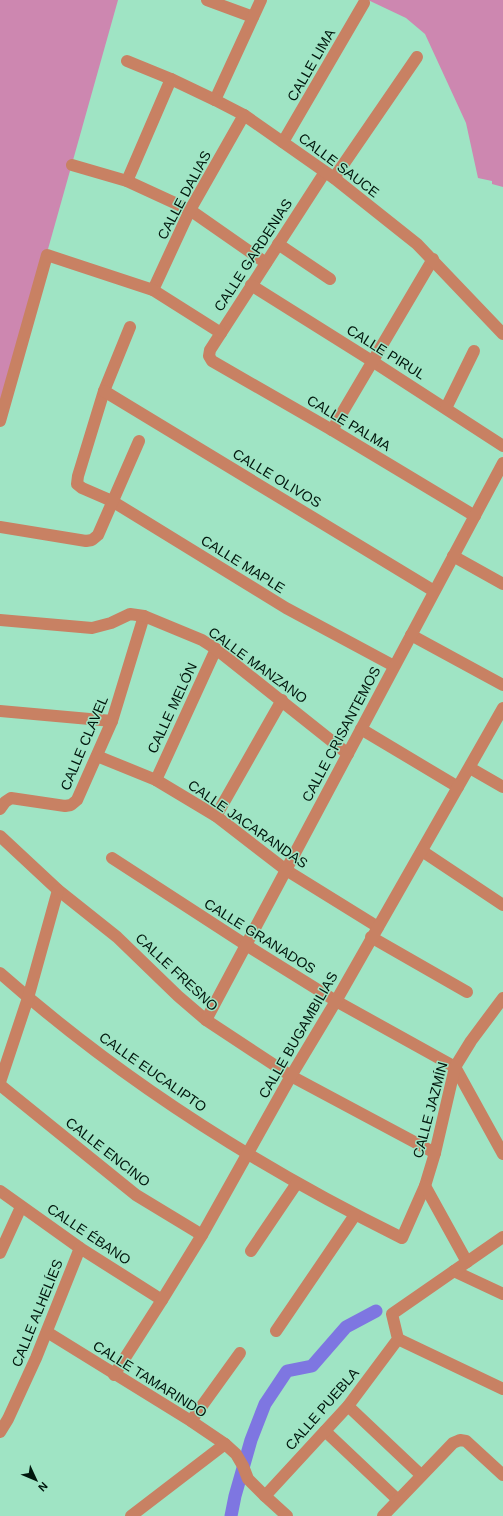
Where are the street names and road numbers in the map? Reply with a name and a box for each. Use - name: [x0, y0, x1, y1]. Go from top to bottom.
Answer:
- street label: CALLE LIMA: [284, 25, 338, 104]
- street label: CALLE SAUCE: [296, 130, 382, 200]
- street label: CALLE DALIAS: [154, 148, 214, 242]
- street label: CALLE GARDENIAS: [211, 196, 295, 314]
- street label: CALLE PIRUL: [344, 322, 428, 383]
- street label: CALLE PALMA: [304, 392, 394, 455]
- street label: CALLE OLIVOS: [230, 445, 324, 511]
- street label: CALLE MAPLE: [198, 532, 288, 596]
- street label: CALLE MANZANO: [205, 624, 311, 706]
- street label: CALLE MELÓN: [144, 660, 200, 756]
- street label: CALLE CRISANTEMOS: [299, 664, 383, 804]
- street label: CALLE CLAVEL: [57, 693, 111, 793]
- street label: CALLE JACARANDAS: [185, 777, 311, 871]
- street label: CALLE GRANADOS: [201, 895, 319, 977]
- street label: CALLE FRESNO: [133, 930, 222, 1014]
- street label: CALLE BUGAMBILIAS: [255, 969, 341, 1101]
- street label: CALLE EUCALIPTO: [96, 1029, 210, 1115]
- street label: CALLE JAZMÍN: [409, 1060, 451, 1160]
- street label: CALLE ENCINO: [63, 1114, 153, 1190]
- street label: CALLE ÉBANO: [44, 1200, 134, 1268]
- street label: CALLE ALHELÍES: [8, 1257, 66, 1369]
- street label: CALLE TAMARINDO: [90, 1338, 210, 1421]
- street label: CALLE PUEBLA: [282, 1364, 362, 1453]

